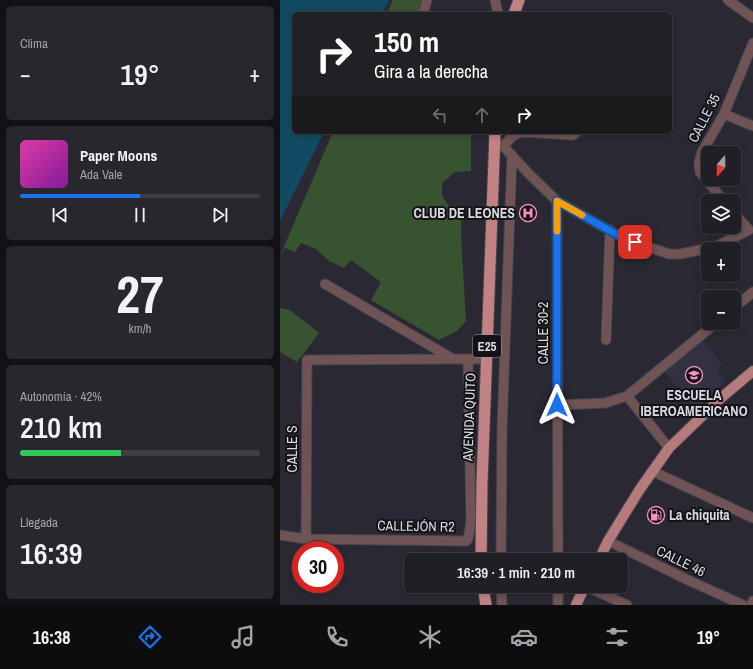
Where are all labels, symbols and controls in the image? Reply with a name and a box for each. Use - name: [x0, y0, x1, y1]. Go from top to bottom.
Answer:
- text: 150 m: [374, 23, 439, 61]
- icon: right: [308, 28, 360, 80]
- text: Clima: [20, 35, 48, 52]
- text: 19°: [120, 54, 160, 94]
- text: −: [20, 59, 31, 89]
- text: +: [249, 59, 260, 89]
- text: Gira a la derecha: [374, 59, 488, 84]
- street label: CALLE 35: [684, 91, 724, 145]
- icon: left: [429, 104, 451, 126]
- icon: ahead: [471, 104, 493, 126]
- icon: right: [513, 104, 535, 126]
- text: Paper Moons: [80, 145, 157, 166]
- north arrow: [701, 146, 741, 186]
- map controls: [701, 146, 741, 330]
- text: Ada Vale: [80, 166, 122, 183]
- button: layers: [701, 194, 741, 234]
- hospital icon: CLUB DE LEONES: [518, 203, 538, 223]
- icon: previous: [49, 204, 71, 226]
- icon: pause: [129, 204, 151, 226]
- icon: next: [209, 204, 231, 226]
- place label: CLUB DE LEONES: [414, 204, 515, 222]
- pin: [618, 225, 652, 259]
- icon: arrive: [624, 231, 646, 253]
- button: +: [701, 242, 741, 282]
- text: 27: [116, 259, 164, 329]
- button: −: [701, 290, 741, 330]
- street label: CALLE 30-2: [534, 302, 552, 364]
- text: km/h: [128, 320, 152, 337]
- road number: E25: [473, 335, 501, 357]
- school or university icon: ESCUELA IBEROAMERICANO: [684, 365, 704, 385]
- street label: AVENIDA QUITO: [458, 373, 480, 462]
- position arrow: [536, 384, 578, 426]
- place label: ESCUELA IBEROAMERICANO: [640, 386, 748, 420]
- text: Autonomía · 42%: [20, 388, 102, 405]
- text: 210 km: [20, 407, 102, 447]
- street label: CALLE S: [283, 425, 301, 473]
- fuel station icon: La chiquita: [646, 505, 666, 525]
- place label: La chiquita: [669, 506, 730, 524]
- text: Llegada: [20, 514, 58, 531]
- street label: CALLEJÓN R2: [377, 516, 455, 536]
- text: 16:39: [20, 533, 82, 573]
- speed limit sign: 30: [292, 541, 344, 593]
- street label: CALLE 46: [654, 541, 708, 581]
- text: 16:39 · 1 min · 210 m: [457, 562, 575, 583]
- icon: directions: [136, 623, 164, 651]
- icon: music: [229, 623, 257, 651]
- icon: phone: [323, 623, 351, 651]
- icon: climate: [416, 623, 444, 651]
- icon: car: [510, 623, 538, 651]
- icon: filters: [603, 623, 631, 651]
- text: 16:38: [33, 625, 70, 650]
- text: 19°: [697, 625, 720, 650]

